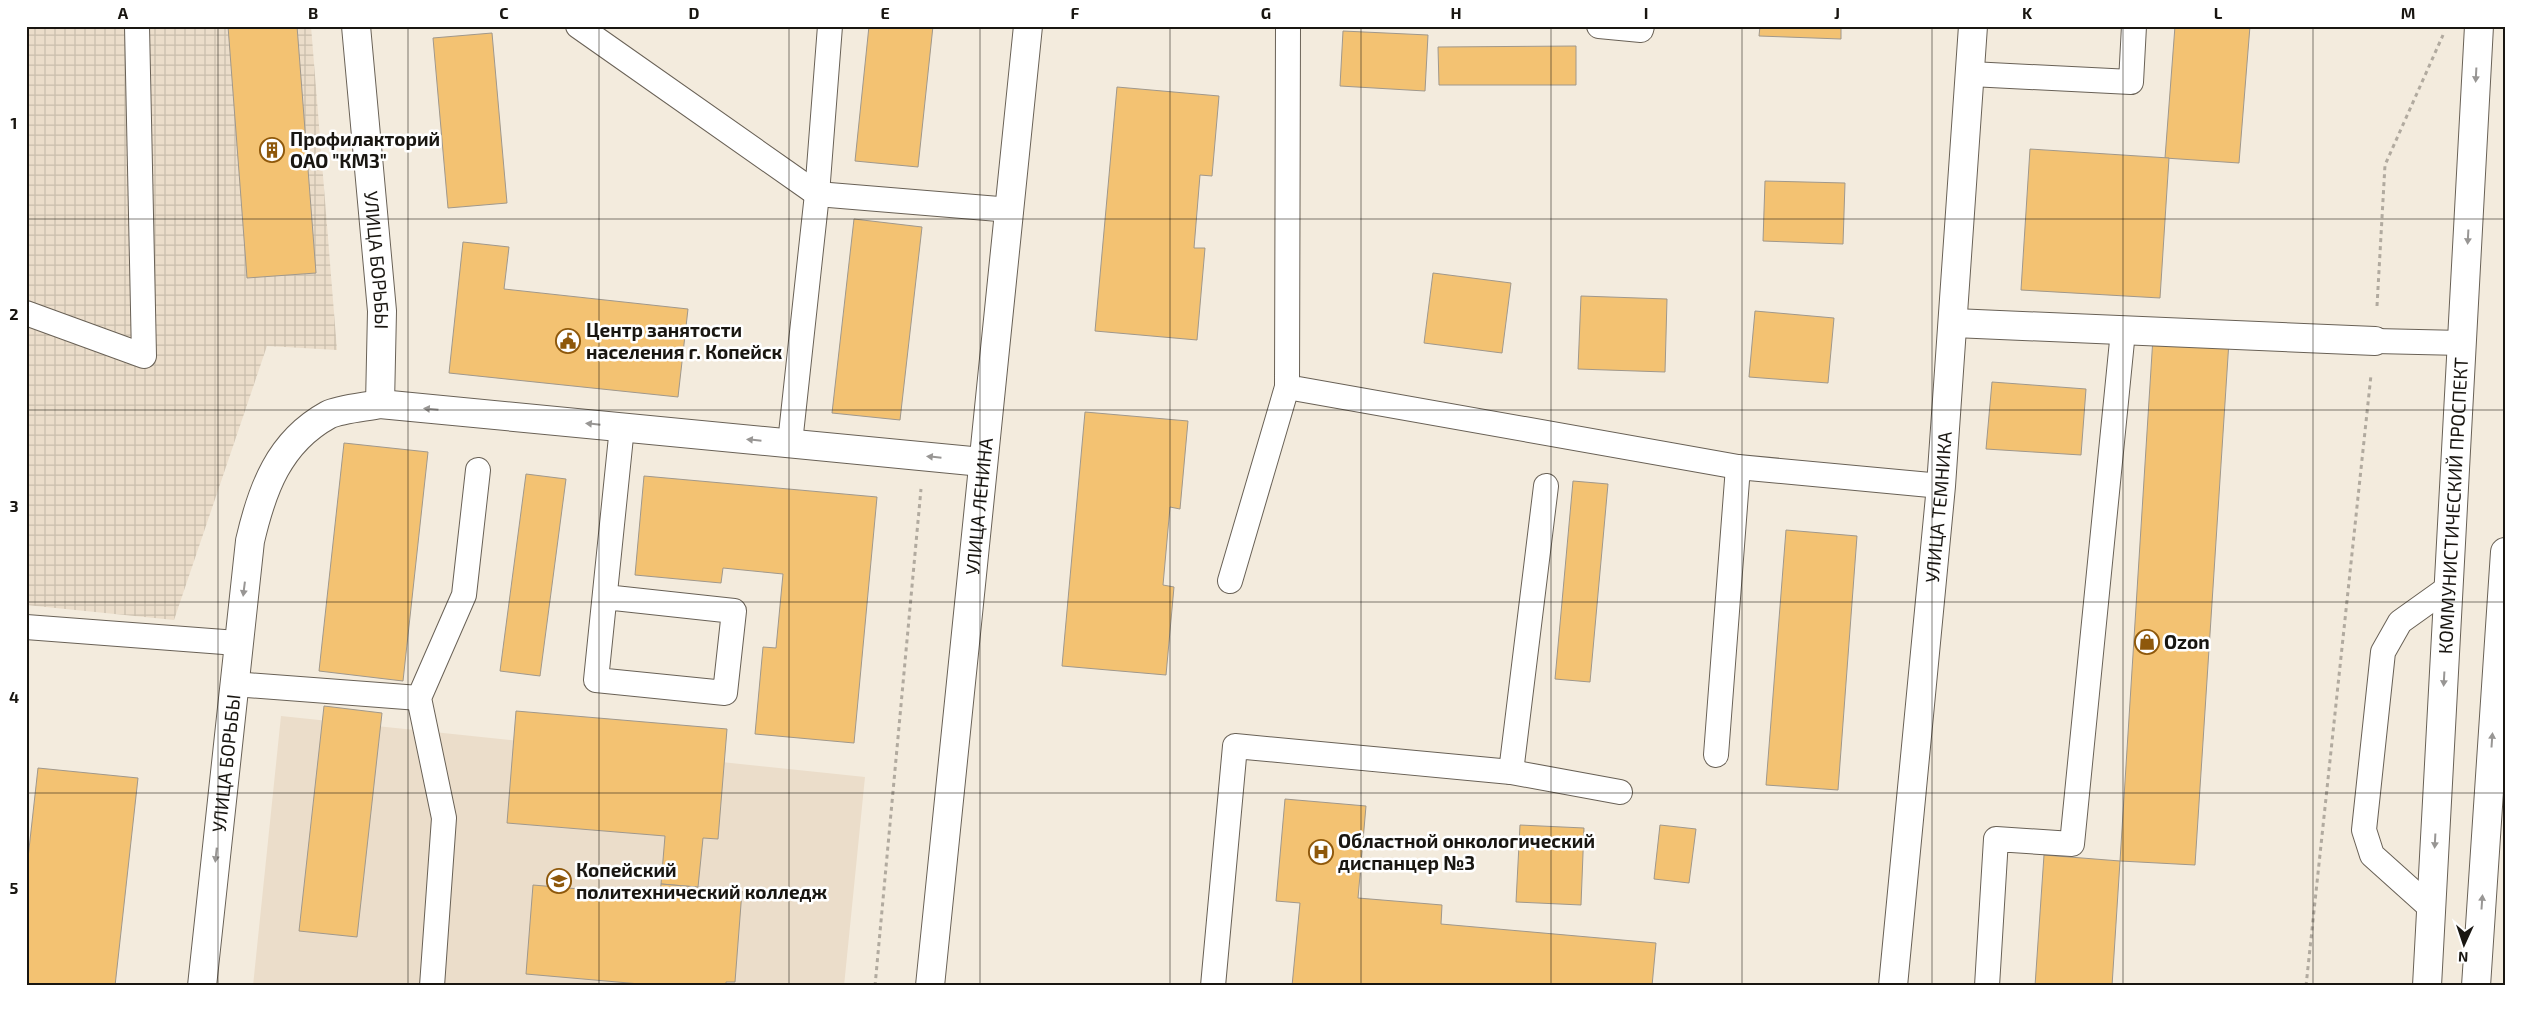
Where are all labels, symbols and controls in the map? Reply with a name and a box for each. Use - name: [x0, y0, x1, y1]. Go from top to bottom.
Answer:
- text: A: [118, 3, 129, 22]
- text: B: [308, 3, 318, 22]
- text: C: [499, 3, 509, 22]
- text: D: [689, 3, 700, 22]
- text: E: [880, 3, 890, 22]
- text: F: [1071, 3, 1080, 22]
- text: G: [1261, 3, 1271, 22]
- text: H: [1450, 3, 1462, 22]
- text: I: [1644, 3, 1648, 22]
- text: J: [1834, 3, 1840, 22]
- text: K: [2022, 3, 2033, 22]
- text: L: [2214, 3, 2223, 22]
- text: M: [2401, 3, 2415, 22]
- one-way arrow: [2472, 67, 2480, 83]
- text: 1: [11, 113, 17, 132]
- place label: Профилакторий ОАО "КМЗ": [290, 127, 440, 172]
- building icon: Профилакторий ОАО "КМЗ": [259, 137, 285, 163]
- street label: УЛИЦА БОРЬБЫ: [360, 190, 394, 329]
- one-way arrow: [2463, 229, 2471, 245]
- text: 2: [9, 304, 19, 323]
- place label: Центр занятости населения г. Копейск: [586, 318, 783, 363]
- public building icon: Центр занятости населения г. Копейск: [555, 328, 581, 354]
- street label: КОММУНИСТИЧЕСКИЙ ПРОСПЕКТ: [2433, 357, 2472, 655]
- one-way arrow: [423, 404, 439, 412]
- one-way arrow: [584, 420, 600, 428]
- street label: УЛИЦА ТЕМНИКА: [1920, 430, 1956, 584]
- one-way arrow: [746, 436, 762, 444]
- street label: УЛИЦА ЛЕНИНА: [960, 436, 997, 576]
- one-way arrow: [925, 453, 941, 461]
- text: 3: [9, 496, 19, 515]
- one-way arrow: [240, 581, 248, 597]
- shop icon: Ozon: [2134, 629, 2160, 655]
- place label: Ozon: [2164, 630, 2210, 653]
- one-way arrow: [2439, 671, 2447, 687]
- text: 4: [9, 687, 19, 706]
- street label: УЛИЦА БОРЬБЫ: [207, 693, 244, 833]
- one-way arrow: [2489, 732, 2497, 748]
- place label: Областной онкологический диспанцер №3: [1338, 829, 1595, 874]
- one-way arrow: [2431, 834, 2439, 850]
- hospital icon: Областной онкологический диспанцер №3: [1308, 839, 1334, 865]
- one-way arrow: [212, 847, 220, 863]
- place label: Копейский политехнический колледж: [576, 858, 828, 903]
- school or university icon: Копейский политехнический колледж: [546, 868, 572, 894]
- text: 5: [10, 878, 19, 897]
- one-way arrow: [2478, 894, 2486, 910]
- north arrow: [2438, 920, 2488, 970]
- text: N: [2458, 949, 2469, 966]

